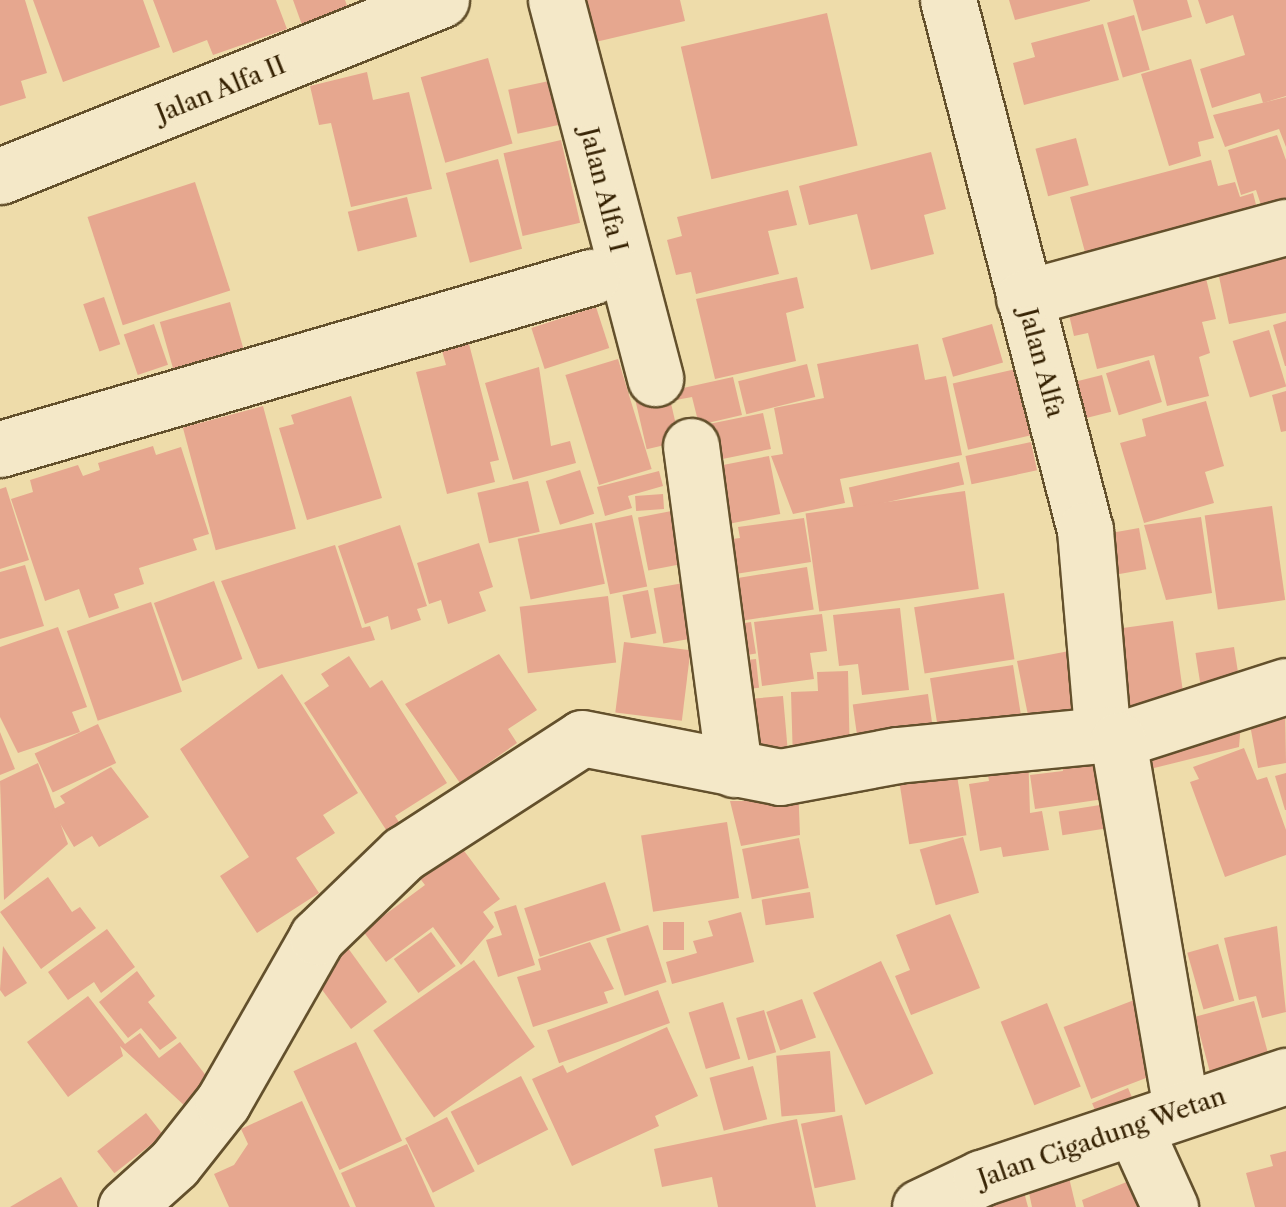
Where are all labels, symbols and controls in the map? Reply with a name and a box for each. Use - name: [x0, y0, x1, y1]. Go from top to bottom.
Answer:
- street label: Jalan Alfa II: [151, 50, 291, 130]
- street label: Jalan Alfa I: [573, 124, 633, 256]
- street label: Jalan Alfa: [1012, 305, 1070, 421]
- street label: Jalan Cigadung Wetan: [974, 1081, 1230, 1195]

